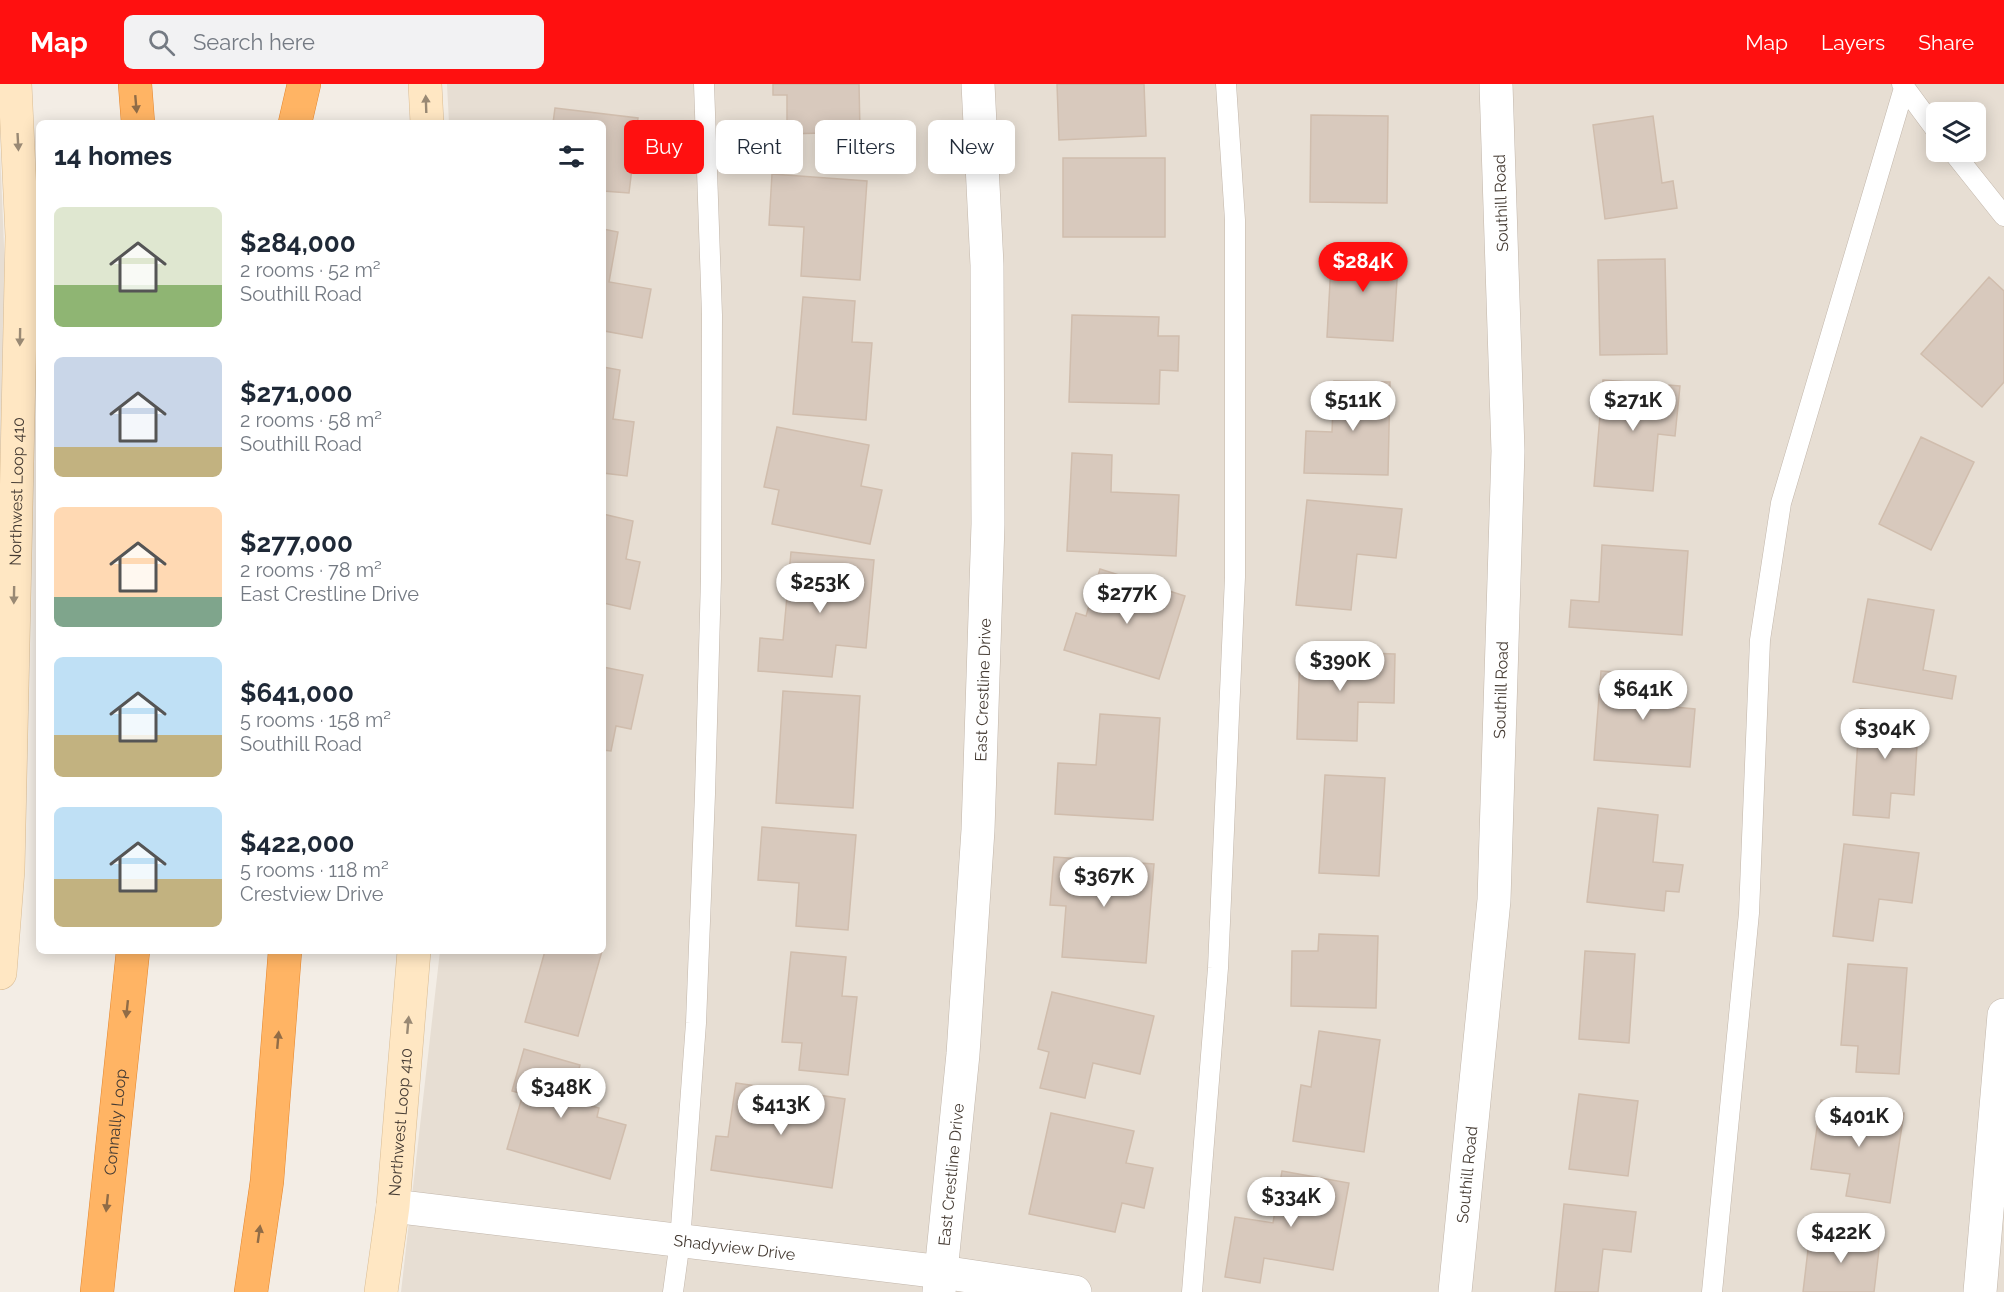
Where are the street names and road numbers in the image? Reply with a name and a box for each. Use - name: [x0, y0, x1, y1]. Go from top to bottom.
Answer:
- street label: Southill Road: [1490, 154, 1512, 252]
- street label: Northwest Loop 410: [5, 417, 28, 566]
- street label: East Crestline Drive: [971, 618, 994, 762]
- street label: Southill Road: [1490, 641, 1512, 739]
- street label: Northwest Loop 410: [384, 1047, 415, 1197]
- street label: Connally Loop: [100, 1068, 130, 1176]
- street label: East Crestline Drive: [934, 1102, 967, 1247]
- street label: Southill Road: [1452, 1125, 1481, 1224]
- street label: Shadyview Drive: [673, 1230, 797, 1264]

